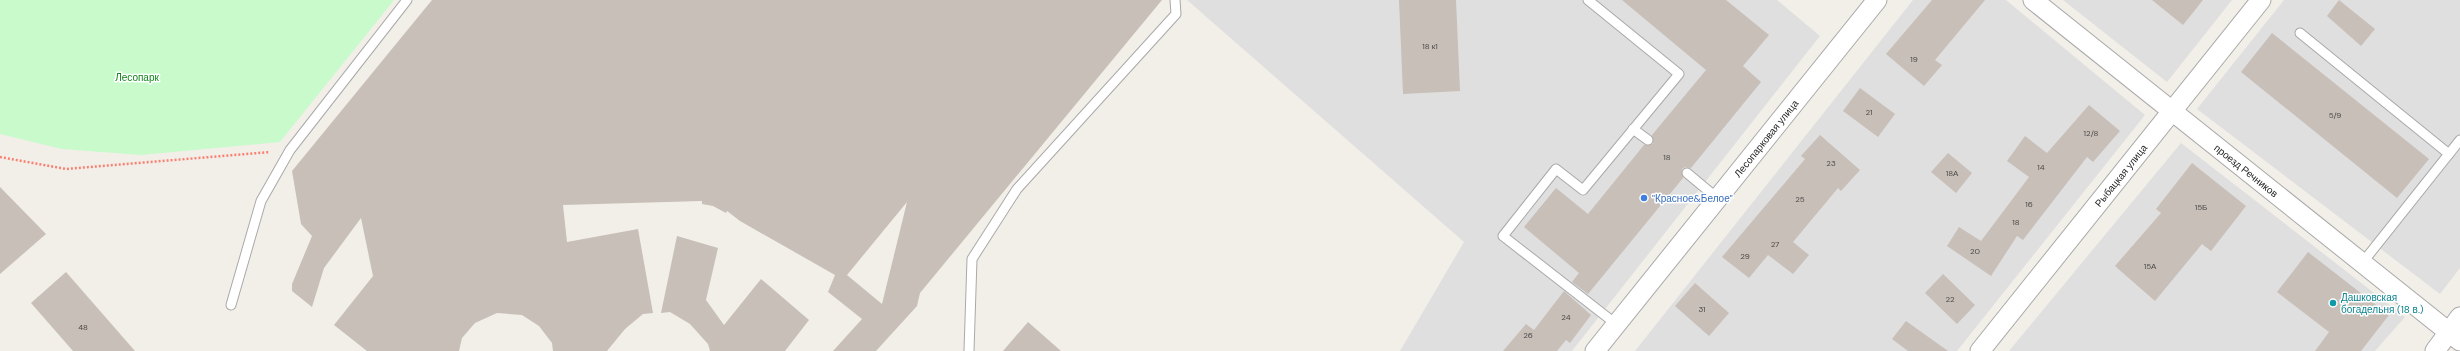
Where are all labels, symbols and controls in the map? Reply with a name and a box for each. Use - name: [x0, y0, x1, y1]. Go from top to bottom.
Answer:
- house number: 18 к1: [1422, 41, 1438, 51]
- house number: 19: [1910, 54, 1918, 64]
- park label: Лесопарк: [115, 71, 159, 84]
- street label: Лесопарковая улица: [1731, 96, 1801, 180]
- house number: 21: [1865, 107, 1873, 117]
- house number: 5/9: [2329, 110, 2341, 120]
- house number: 12/8: [2084, 128, 2099, 138]
- street label: Рыбацкая улица: [2092, 141, 2150, 209]
- street label: проезд Речников: [2212, 141, 2281, 200]
- house number: 18: [1663, 152, 1671, 162]
- house number: 23: [1826, 158, 1836, 168]
- house number: 14: [2037, 162, 2045, 172]
- house number: 18А: [1946, 168, 1959, 178]
- place label: "Красное&Белое": [1652, 192, 1733, 205]
- marker: "Красное&Белое": [1639, 193, 1649, 203]
- house number: 25: [1795, 194, 1805, 204]
- house number: 16: [2025, 199, 2033, 209]
- house number: 15Б: [2195, 202, 2207, 212]
- house number: 18: [2012, 217, 2020, 227]
- house number: 27: [1771, 239, 1779, 249]
- house number: 20: [1970, 246, 1981, 256]
- house number: 29: [1740, 251, 1750, 261]
- house number: 15А: [2144, 261, 2157, 271]
- place label: Дашковская богадельня (18 в.): [2341, 291, 2424, 316]
- house number: 22: [1945, 294, 1955, 304]
- marker: Дашковская богадельня (18 в.): [2328, 298, 2338, 308]
- house number: 31: [1698, 304, 1706, 314]
- house number: 24: [1561, 312, 1571, 322]
- house number: 48: [78, 322, 88, 332]
- house number: 26: [1523, 330, 1533, 340]

